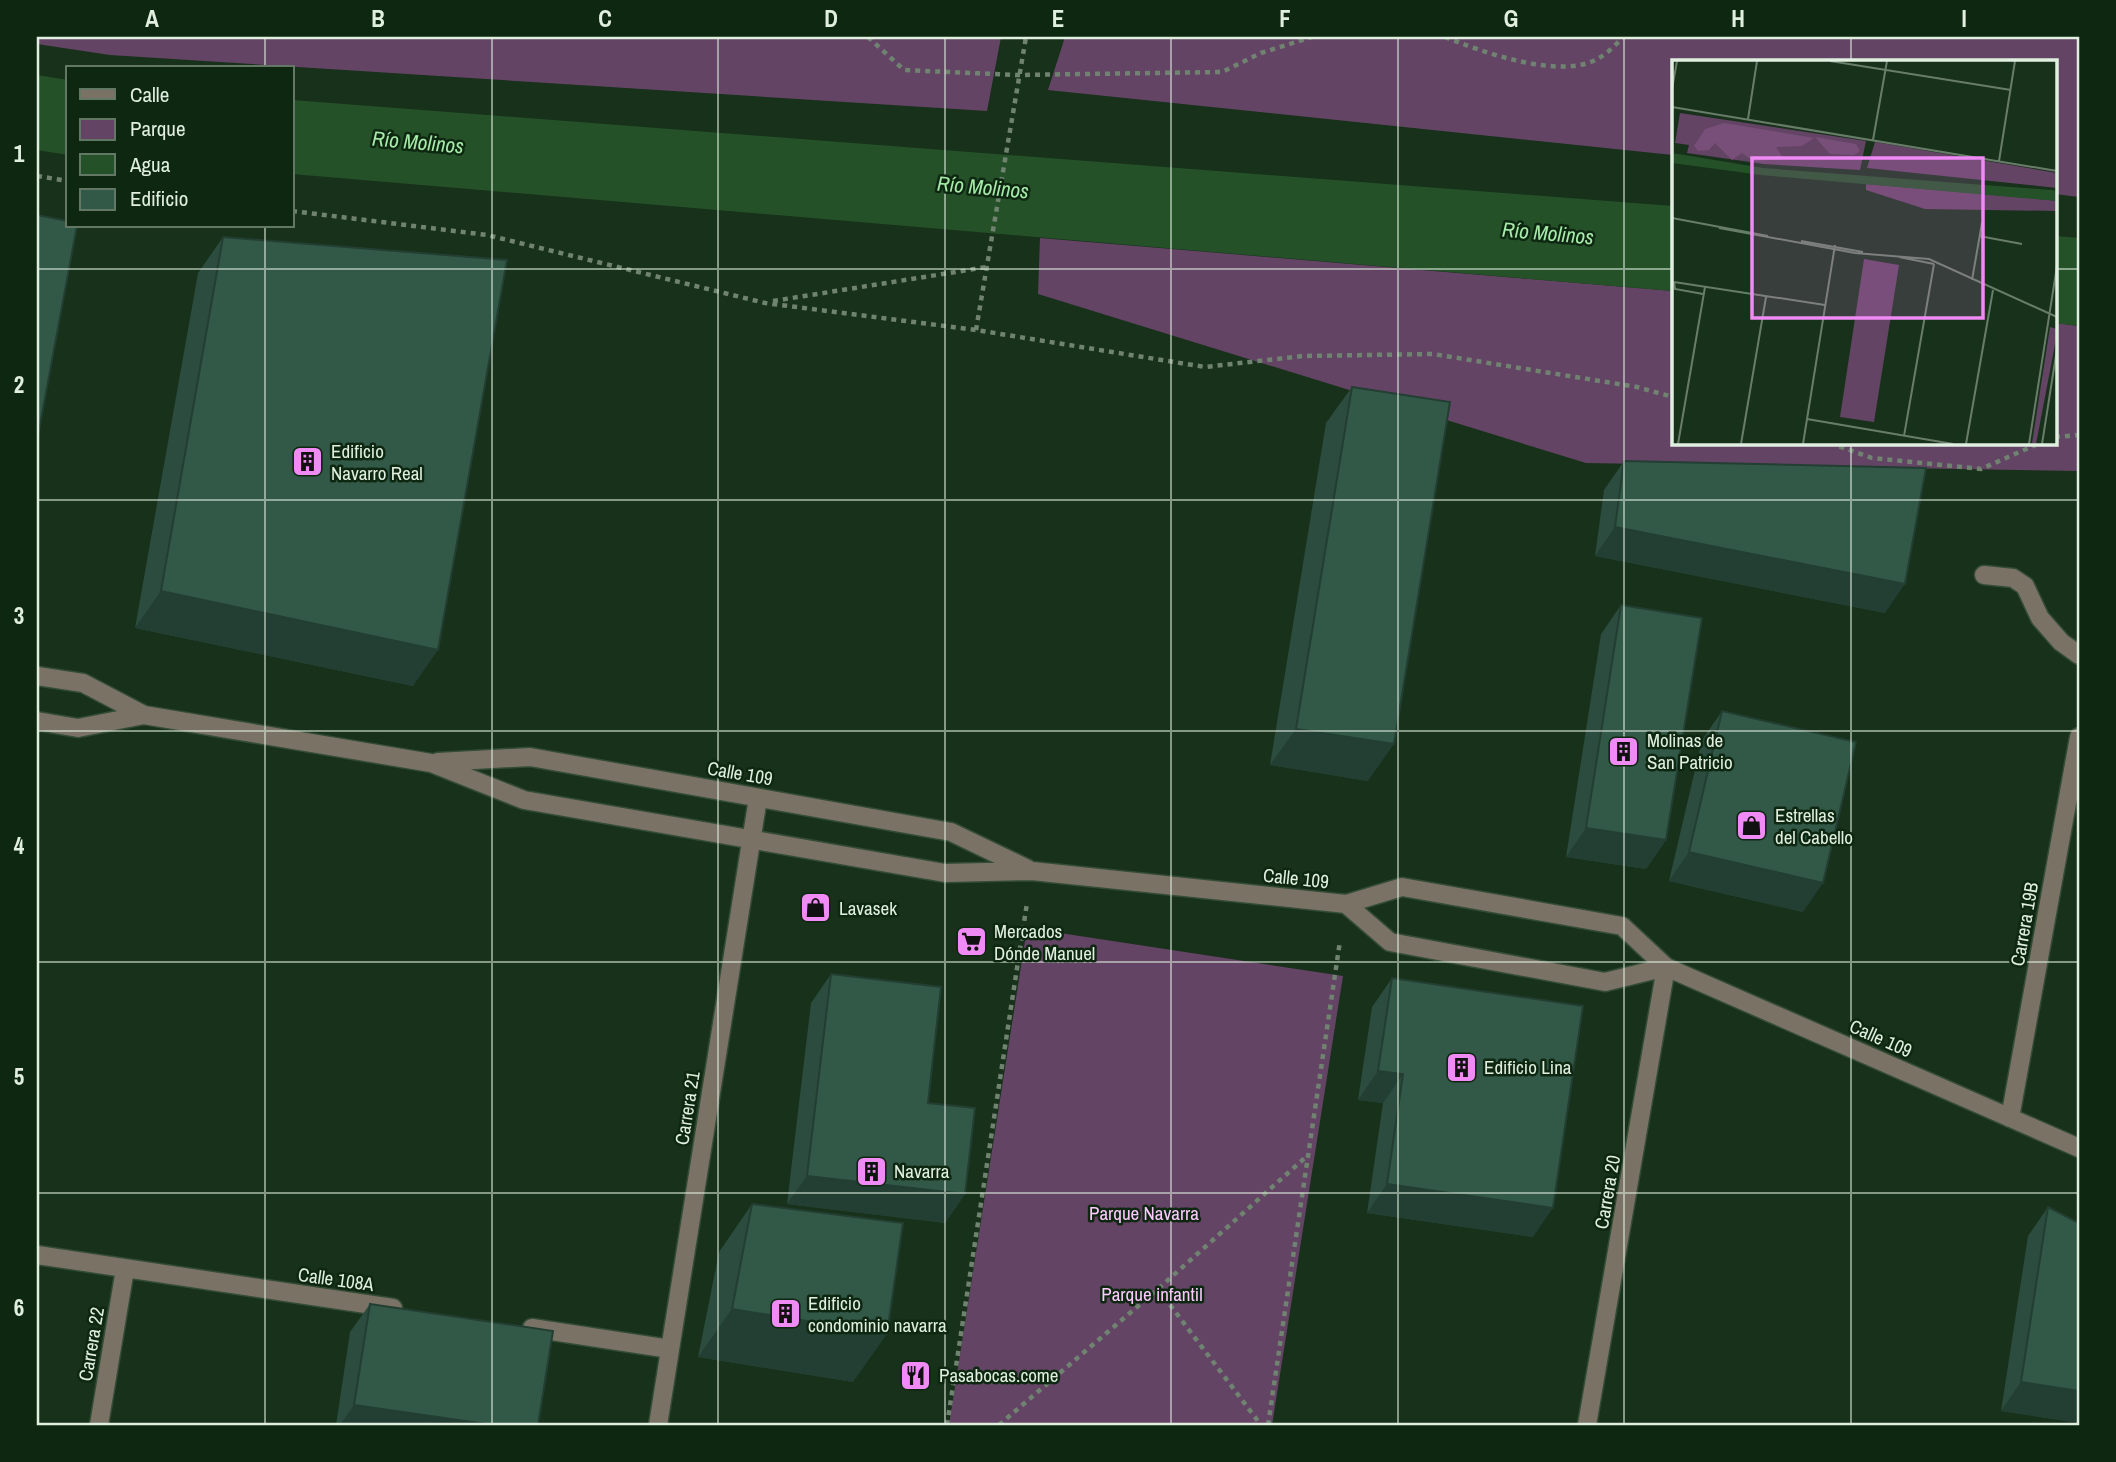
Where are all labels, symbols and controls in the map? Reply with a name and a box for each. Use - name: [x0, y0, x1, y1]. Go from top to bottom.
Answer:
- text: A: [145, 3, 159, 34]
- text: B: [371, 3, 385, 34]
- text: C: [598, 3, 612, 34]
- text: D: [824, 3, 838, 34]
- text: E: [1052, 3, 1064, 34]
- text: F: [1279, 3, 1291, 34]
- text: G: [1504, 3, 1518, 34]
- text: H: [1731, 3, 1745, 34]
- text: I: [1961, 3, 1967, 34]
- inset map: [1672, 60, 2056, 444]
- legend: [66, 66, 294, 228]
- text: Calle: [130, 80, 169, 109]
- text: Parque: [130, 114, 186, 143]
- water label: Río Molinos: [371, 124, 465, 160]
- text: 1: [14, 138, 25, 169]
- text: Agua: [129, 150, 171, 179]
- water label: Río Molinos: [936, 169, 1030, 205]
- text: Edificio: [130, 184, 188, 213]
- water label: Río Molinos: [1501, 215, 1595, 251]
- text: 2: [14, 369, 24, 400]
- place label: Edificio Navarro Real: [331, 438, 423, 486]
- building icon: Edificio Navarro Real: [291, 445, 325, 479]
- text: 3: [14, 600, 24, 631]
- place label: Molinas de San Patricio: [1647, 727, 1733, 775]
- building icon: Molinas de San Patricio: [1607, 734, 1641, 768]
- street label: Calle 109: [705, 754, 775, 792]
- place label: Estrellas del Cabello: [1775, 802, 1853, 850]
- shop icon: Estrellas del Cabello: [1735, 809, 1769, 843]
- text: 4: [14, 830, 25, 861]
- street label: Calle 109: [1262, 862, 1330, 894]
- street label: Carrera 19B: [2004, 880, 2044, 968]
- shop icon: Lavasek: [799, 891, 833, 925]
- place label: Lavasek: [839, 895, 897, 921]
- place label: Mercados Dónde Manuel: [994, 918, 1095, 966]
- supermarket icon: Mercados Dónde Manuel: [954, 925, 988, 959]
- street label: Calle 109: [1846, 1013, 1916, 1063]
- building icon: Edificio Lina: [1444, 1050, 1478, 1084]
- place label: Edificio Lina: [1484, 1054, 1572, 1080]
- text: 5: [14, 1061, 24, 1092]
- street label: Carrera 21: [668, 1069, 706, 1147]
- street label: Carrera 20: [1588, 1153, 1626, 1231]
- building icon: Navarra: [854, 1154, 888, 1188]
- place label: Navarra: [894, 1158, 950, 1184]
- park label: Parque Navarra: [1089, 1200, 1199, 1226]
- street label: Calle 108A: [296, 1261, 376, 1297]
- park label: Parque infantil: [1101, 1281, 1203, 1307]
- place label: Edificio condominio navarra: [808, 1290, 947, 1338]
- text: 6: [14, 1292, 24, 1323]
- building icon: Edificio condominio navarra: [768, 1297, 802, 1331]
- street label: Carrera 22: [72, 1305, 110, 1383]
- restaurant icon: Pasabocas.come: [899, 1358, 933, 1392]
- place label: Pasabocas.come: [939, 1362, 1059, 1388]

